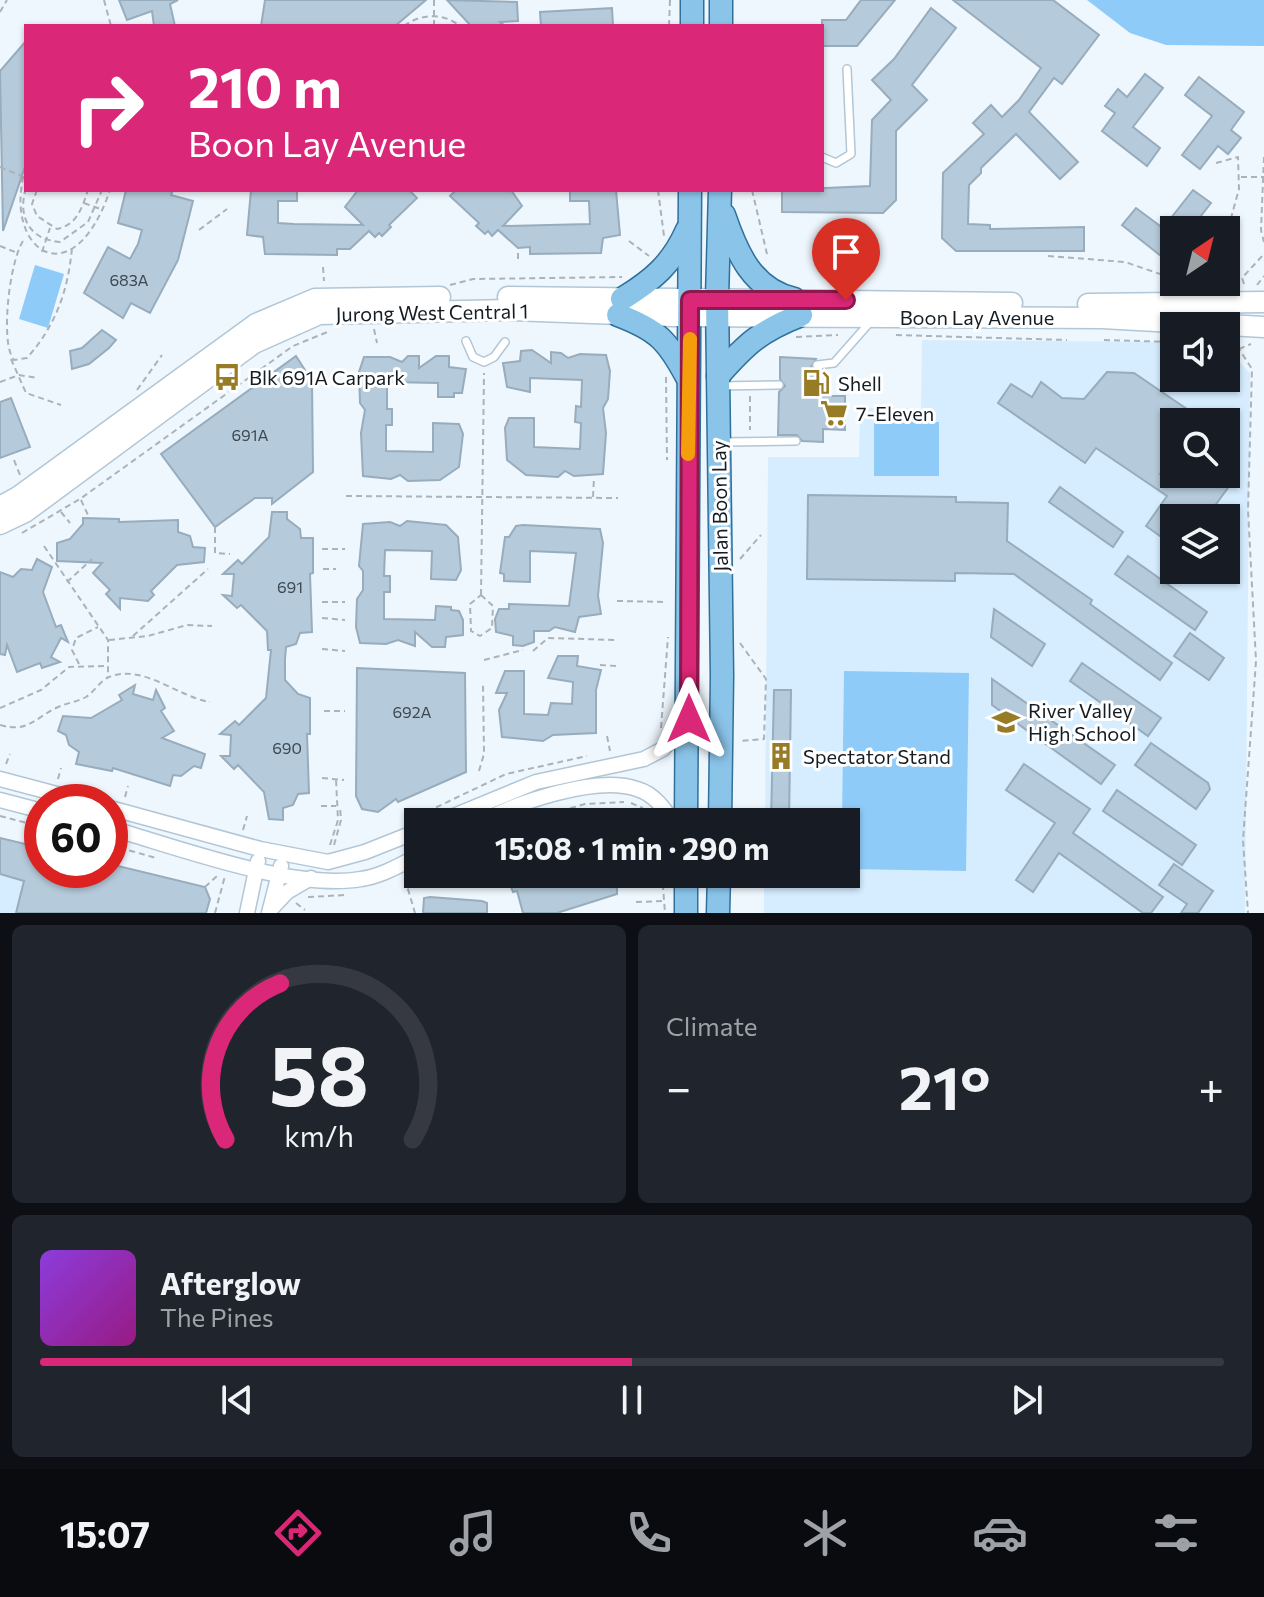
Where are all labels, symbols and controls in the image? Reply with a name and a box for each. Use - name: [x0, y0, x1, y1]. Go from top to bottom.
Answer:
- text: 210 m: [188, 51, 342, 120]
- icon: right: [56, 56, 160, 160]
- text: Boon Lay Avenue: [188, 120, 466, 164]
- north arrow: [1160, 216, 1240, 296]
- map controls: [1160, 216, 1240, 584]
- pin: [812, 218, 880, 300]
- icon: arrive: [824, 230, 868, 274]
- house number: 683A: [109, 270, 149, 289]
- street label: Jurong West Central 1: [335, 298, 529, 326]
- street label: Boon Lay Avenue: [900, 305, 1054, 329]
- button: sound: [1160, 312, 1240, 392]
- bus stop icon: Blk 691A Carpark: [212, 362, 242, 392]
- place label: Blk 691A Carpark: [249, 365, 405, 389]
- fuel station icon: Shell: [801, 368, 831, 398]
- place label: Shell: [838, 371, 882, 395]
- supermarket icon: 7-Eleven: [819, 398, 849, 428]
- place label: 7-Eleven: [856, 401, 934, 425]
- button: search: [1160, 408, 1240, 488]
- house number: 691A: [231, 425, 269, 444]
- street label: Jalan Boon Lay: [706, 440, 732, 572]
- button: layers: [1160, 504, 1240, 584]
- house number: 691: [277, 577, 303, 596]
- position arrow: [647, 677, 731, 761]
- place label: River Valley High School: [1028, 698, 1136, 745]
- house number: 692A: [392, 702, 432, 721]
- school or university icon: River Valley High School: [991, 707, 1021, 737]
- house number: 690: [272, 738, 302, 757]
- building icon: Spectator Stand: [766, 741, 796, 771]
- place label: Spectator Stand: [803, 744, 951, 768]
- speed limit sign: 60: [24, 784, 128, 888]
- text: 15:08 · 1 min · 290 m: [495, 829, 769, 866]
- text: Climate: [666, 1010, 758, 1041]
- text: 58: [269, 1021, 369, 1123]
- text: 21°: [899, 1049, 991, 1122]
- text: −: [666, 1059, 691, 1113]
- text: +: [1198, 1059, 1224, 1113]
- text: km/h: [284, 1118, 354, 1153]
- text: Afterglow: [160, 1264, 301, 1301]
- text: The Pines: [160, 1301, 274, 1332]
- icon: previous: [215, 1378, 259, 1422]
- icon: pause: [610, 1378, 654, 1422]
- icon: next: [1005, 1378, 1049, 1422]
- icon: directions: [270, 1505, 326, 1561]
- icon: music: [445, 1505, 501, 1561]
- icon: phone: [621, 1505, 677, 1561]
- icon: climate: [797, 1505, 853, 1561]
- icon: car: [972, 1505, 1028, 1561]
- icon: filters: [1148, 1505, 1204, 1561]
- text: 15:07: [60, 1511, 150, 1555]

